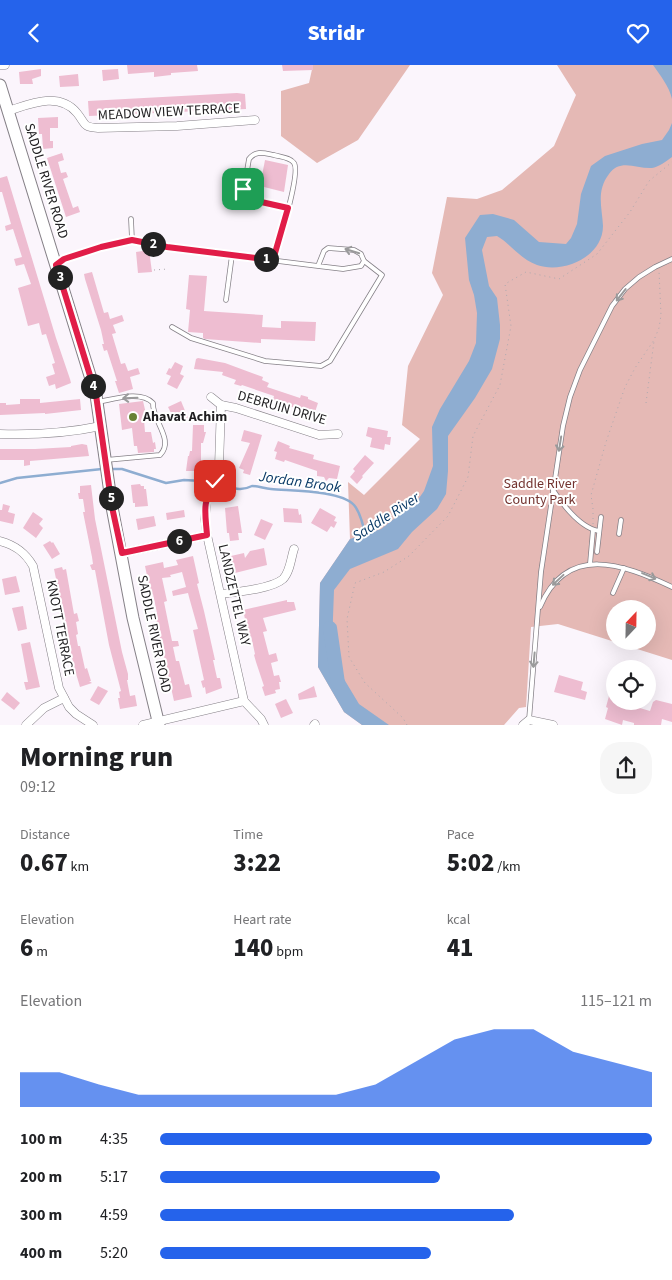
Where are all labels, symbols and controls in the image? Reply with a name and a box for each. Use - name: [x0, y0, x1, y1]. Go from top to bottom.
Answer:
- text: Stridr: [307, 17, 365, 49]
- icon: back: [20, 19, 48, 47]
- icon: heart: [624, 19, 652, 47]
- street label: MEADOW VIEW TERRACE: [97, 98, 241, 126]
- street label: SADDLE RIVER ROAD: [19, 121, 73, 241]
- pin: [222, 168, 264, 210]
- icon: arrive: [229, 175, 257, 203]
- pin: 2: [140, 231, 166, 257]
- text: 2: [150, 234, 157, 254]
- one-way arrow: [345, 246, 361, 256]
- pin: 1: [254, 247, 278, 271]
- text: 1: [263, 249, 270, 269]
- pin: 3: [48, 265, 72, 289]
- text: 3: [57, 267, 64, 287]
- one-way arrow: [615, 288, 626, 301]
- pin: 4: [80, 373, 106, 399]
- text: 4: [90, 376, 97, 396]
- street label: DEBRUIN DRIVE: [235, 386, 329, 430]
- one-way arrow: [122, 393, 138, 402]
- place label: Ahavat Achim: [142, 407, 227, 427]
- marker: Ahavat Achim: [127, 411, 139, 423]
- one-way arrow: [554, 435, 564, 451]
- pin: [194, 460, 236, 502]
- water label: Jordan Brook: [257, 466, 343, 498]
- icon: check: [201, 467, 229, 495]
- park label: Saddle River County Park: [503, 474, 577, 510]
- pin: 5: [98, 485, 124, 511]
- water label: Saddle River: [348, 487, 425, 547]
- text: 5: [108, 488, 115, 508]
- pin: 6: [166, 529, 192, 553]
- text: 6: [176, 531, 183, 551]
- street label: LANDZETTEL WAY: [213, 542, 255, 648]
- one-way arrow: [641, 572, 656, 582]
- street label: SADDLE RIVER ROAD: [132, 573, 176, 695]
- one-way arrow: [551, 574, 564, 586]
- street label: KNOTT TERRACE: [41, 578, 79, 678]
- north arrow: [606, 600, 656, 650]
- map controls: [606, 600, 656, 710]
- one-way arrow: [530, 651, 539, 667]
- button: locate: [606, 660, 656, 710]
- text: Morning run: [20, 737, 173, 777]
- button: share: [600, 742, 652, 794]
- text: 09:12: [20, 776, 56, 798]
- text: Distance: [20, 825, 70, 845]
- text: Time: [233, 825, 263, 845]
- text: Pace: [447, 825, 474, 845]
- text: 0.67: [20, 845, 68, 881]
- text: 3:22: [233, 845, 281, 881]
- text: 5:02: [447, 845, 494, 881]
- text: km: [68, 857, 89, 877]
- text: /km: [494, 857, 521, 877]
- text: Elevation: [20, 910, 75, 930]
- text: Heart rate: [233, 910, 292, 930]
- text: kcal: [447, 910, 470, 930]
- text: 6: [20, 930, 33, 966]
- text: 140: [233, 930, 273, 966]
- text: 41: [447, 930, 473, 966]
- text: m: [33, 942, 48, 962]
- text: bpm: [273, 942, 303, 962]
- text: Elevation: [20, 990, 82, 1012]
- text: 115–121 m: [580, 990, 652, 1012]
- text: 100 m: [20, 1128, 62, 1150]
- text: 4:35: [100, 1128, 128, 1150]
- text: 200 m: [20, 1166, 62, 1188]
- text: 5:17: [100, 1166, 128, 1188]
- text: 300 m: [20, 1204, 62, 1226]
- text: 4:59: [100, 1204, 128, 1226]
- text: 400 m: [20, 1242, 62, 1264]
- text: 5:20: [100, 1242, 128, 1264]

